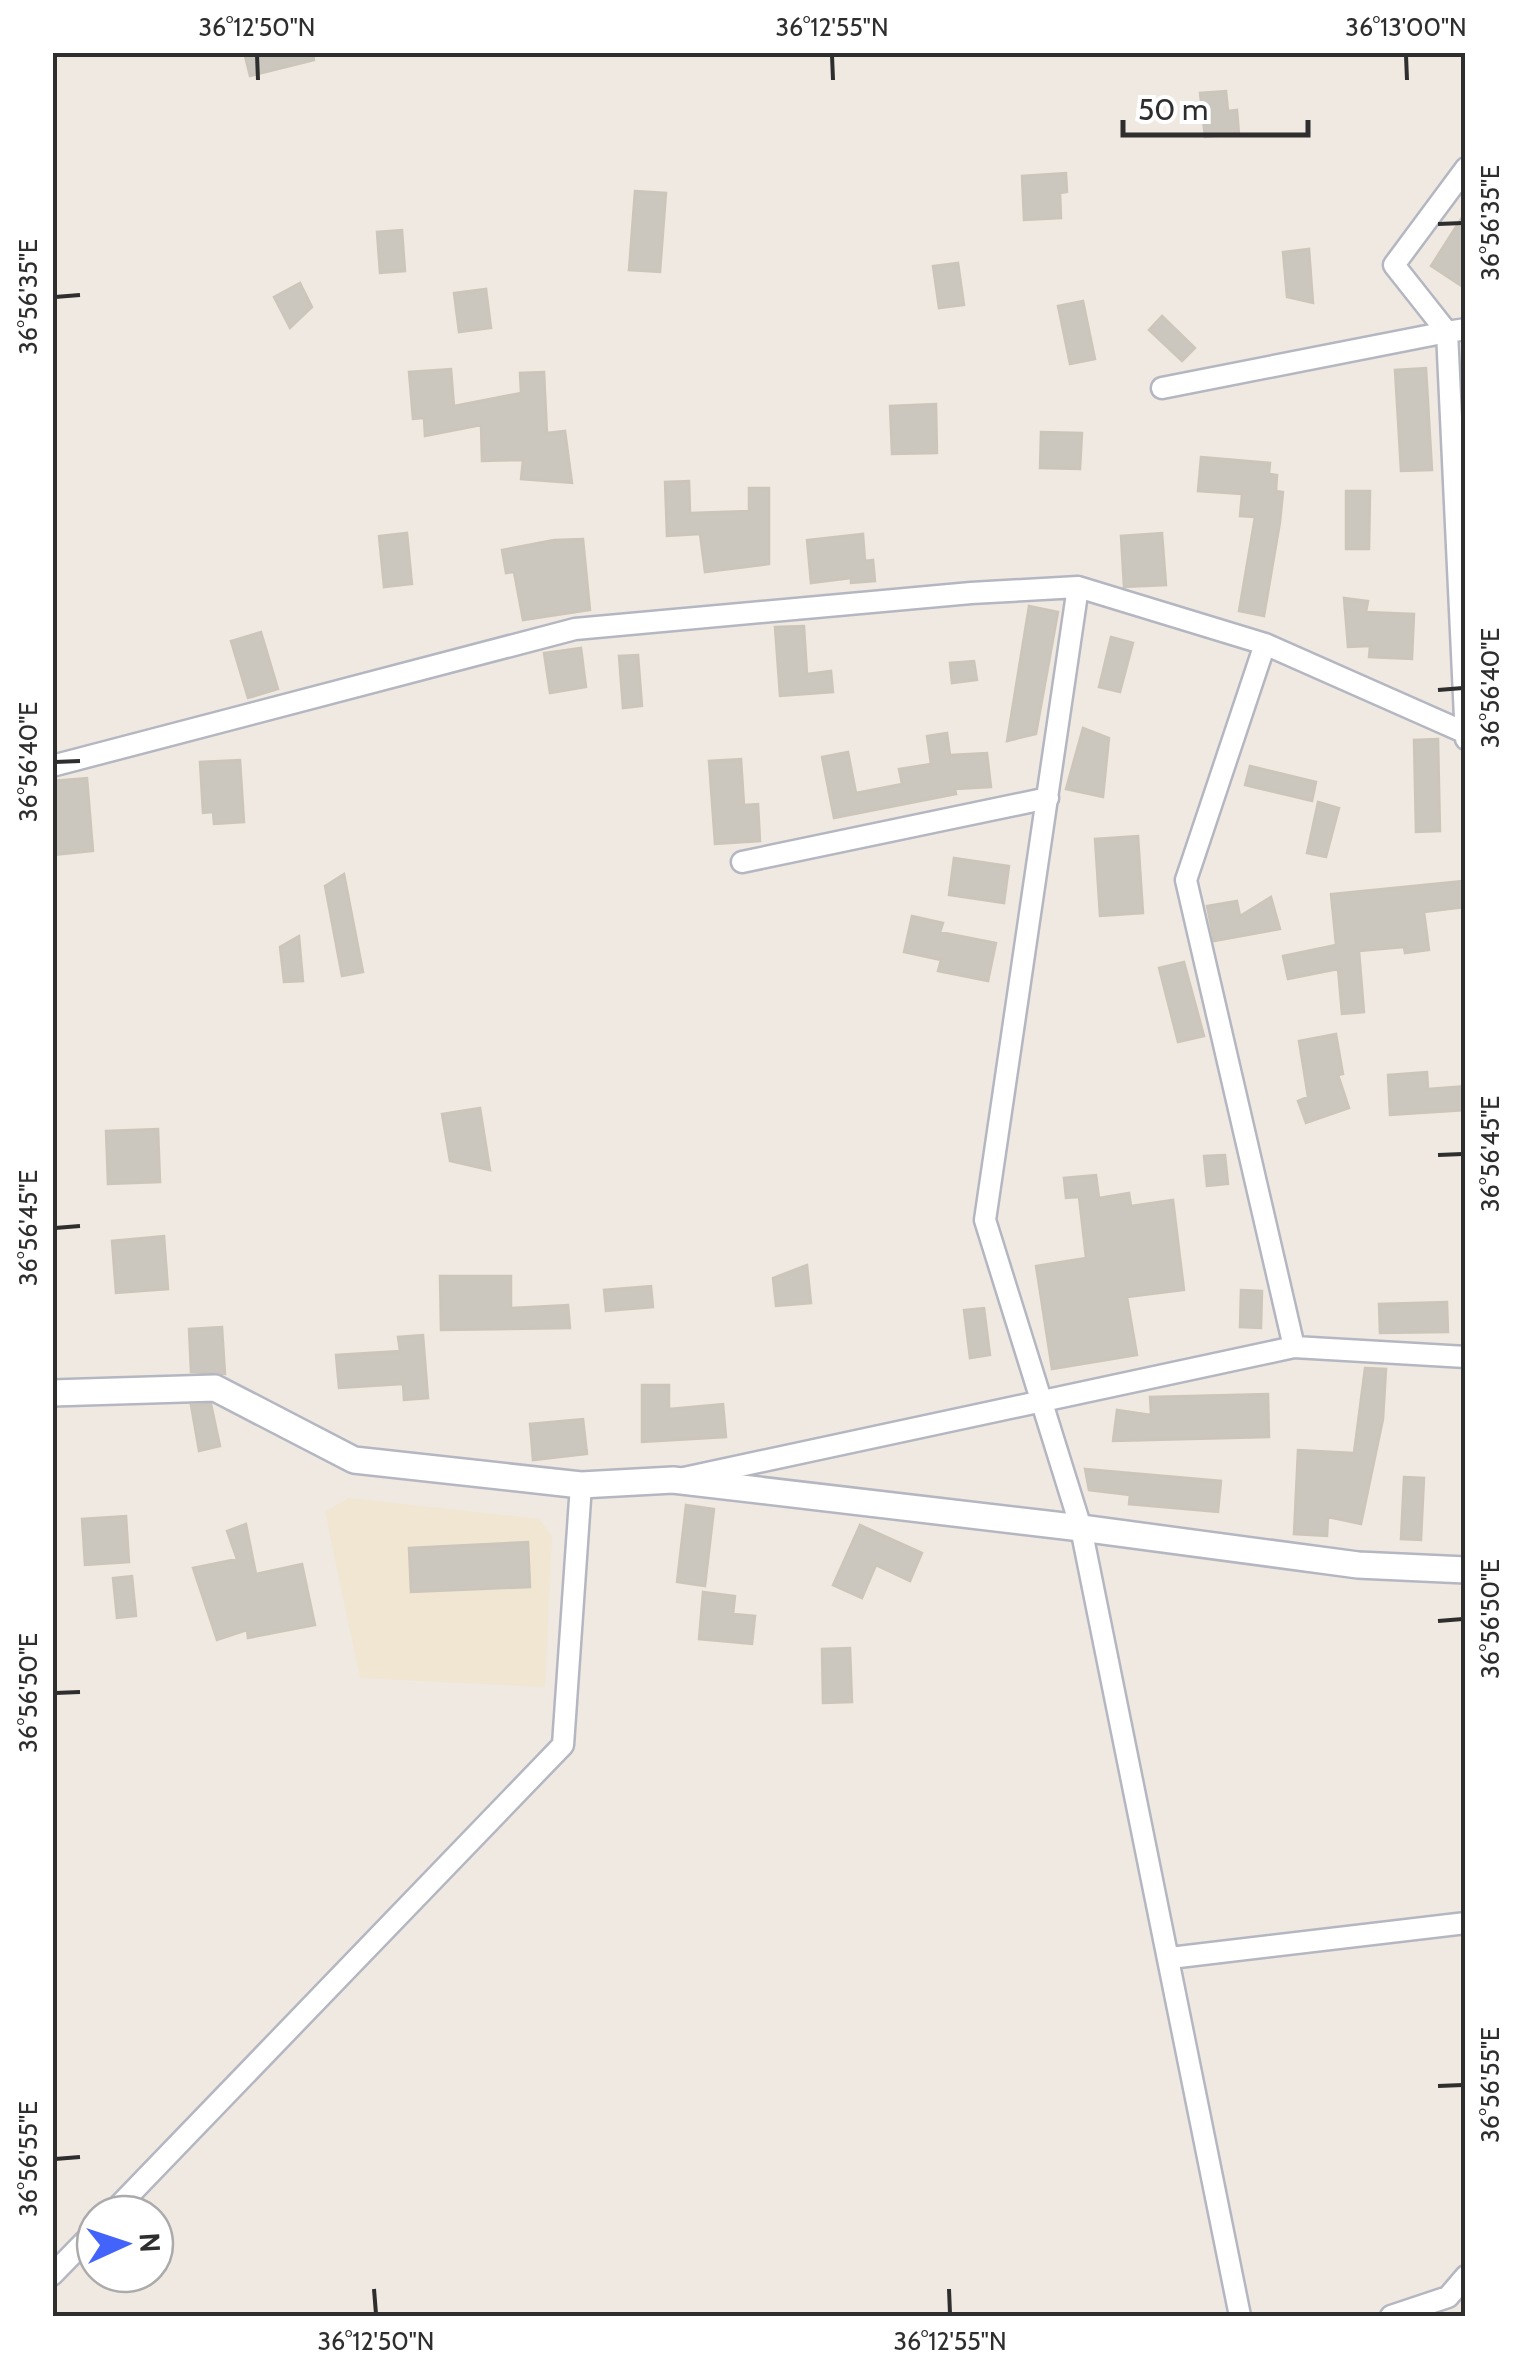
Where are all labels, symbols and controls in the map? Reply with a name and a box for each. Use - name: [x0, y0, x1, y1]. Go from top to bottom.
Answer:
- text: 36°12'50"N: [199, 12, 315, 42]
- text: 36°12'55"N: [776, 12, 888, 42]
- text: 36°13'00"N: [1345, 12, 1467, 42]
- scale bar: [1123, 75, 1308, 137]
- text: 50 m: [1138, 91, 1208, 128]
- text: 36°56'35"E: [1475, 165, 1505, 281]
- text: 36°56'35"E: [13, 239, 43, 355]
- text: 36°56'40"E: [1475, 628, 1505, 748]
- text: 36°56'40"E: [13, 702, 43, 822]
- text: 36°56'45"E: [1475, 1096, 1505, 1212]
- text: 36°56'45"E: [13, 1170, 43, 1286]
- text: 36°56'50"E: [1475, 1559, 1505, 1679]
- text: 36°56'50"E: [13, 1633, 43, 1753]
- text: 36°56'55"E: [1475, 2027, 1505, 2143]
- text: 36°56'55"E: [13, 2101, 43, 2217]
- north arrow: [75, 2194, 175, 2294]
- text: N: [132, 2232, 167, 2253]
- text: 36°12'50"N: [318, 2326, 434, 2356]
- text: 36°12'55"N: [894, 2326, 1006, 2356]

